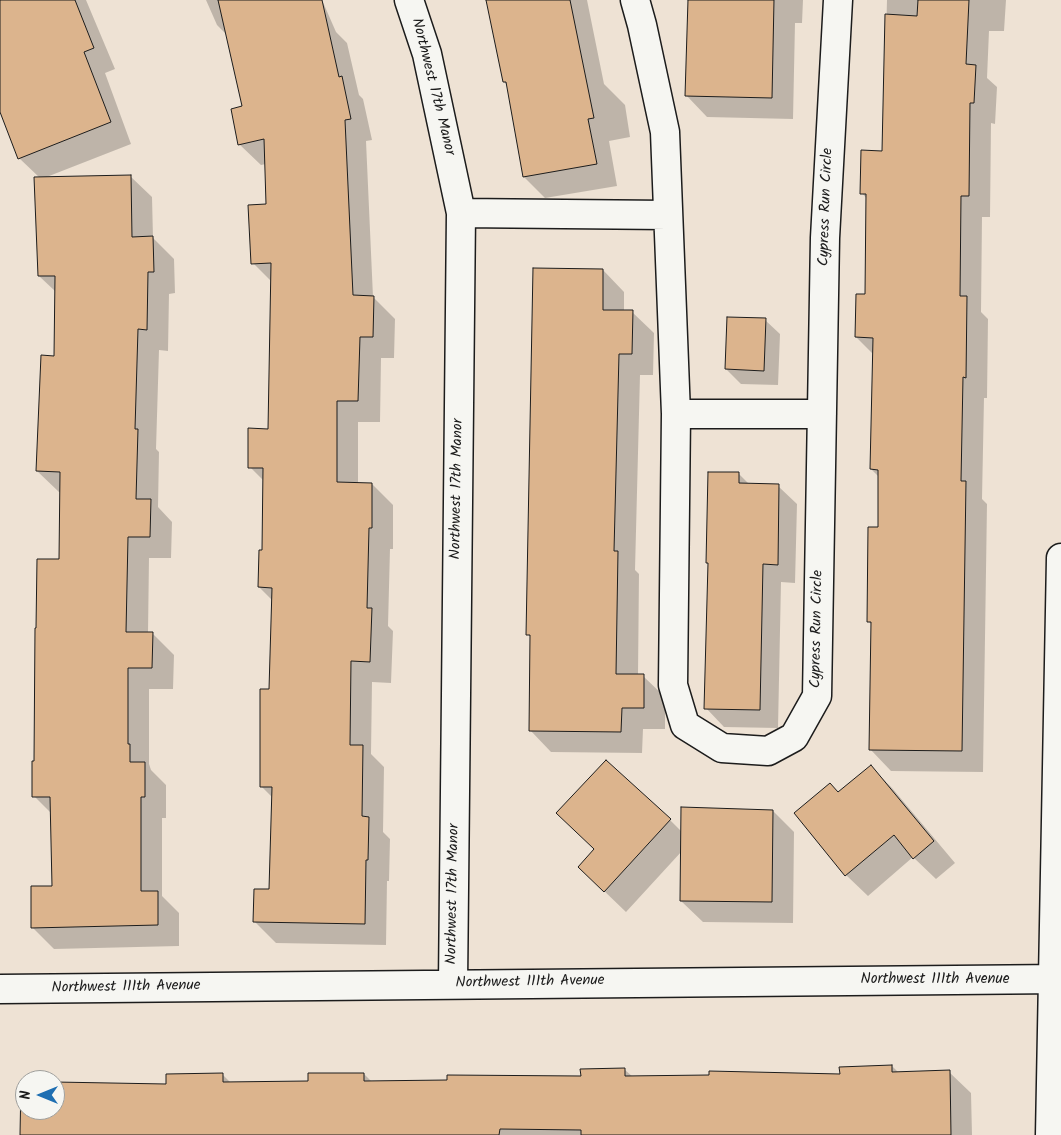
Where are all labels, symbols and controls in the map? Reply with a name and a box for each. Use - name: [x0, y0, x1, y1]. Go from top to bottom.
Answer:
- street label: Northwest 17th Manor: [406, 16, 458, 158]
- street label: Cypress Run Circle: [816, 148, 838, 266]
- street label: Northwest 17th Manor: [448, 418, 468, 560]
- street label: Cypress Run Circle: [808, 570, 828, 688]
- street label: Northwest 17th Manor: [444, 823, 464, 965]
- street label: Northwest 111th Avenue: [861, 971, 1009, 989]
- street label: Northwest 111th Avenue: [455, 973, 605, 993]
- street label: Northwest 111th Avenue: [51, 978, 201, 998]
- north arrow: [15, 1070, 65, 1120]
- text: N: [15, 1091, 37, 1099]

